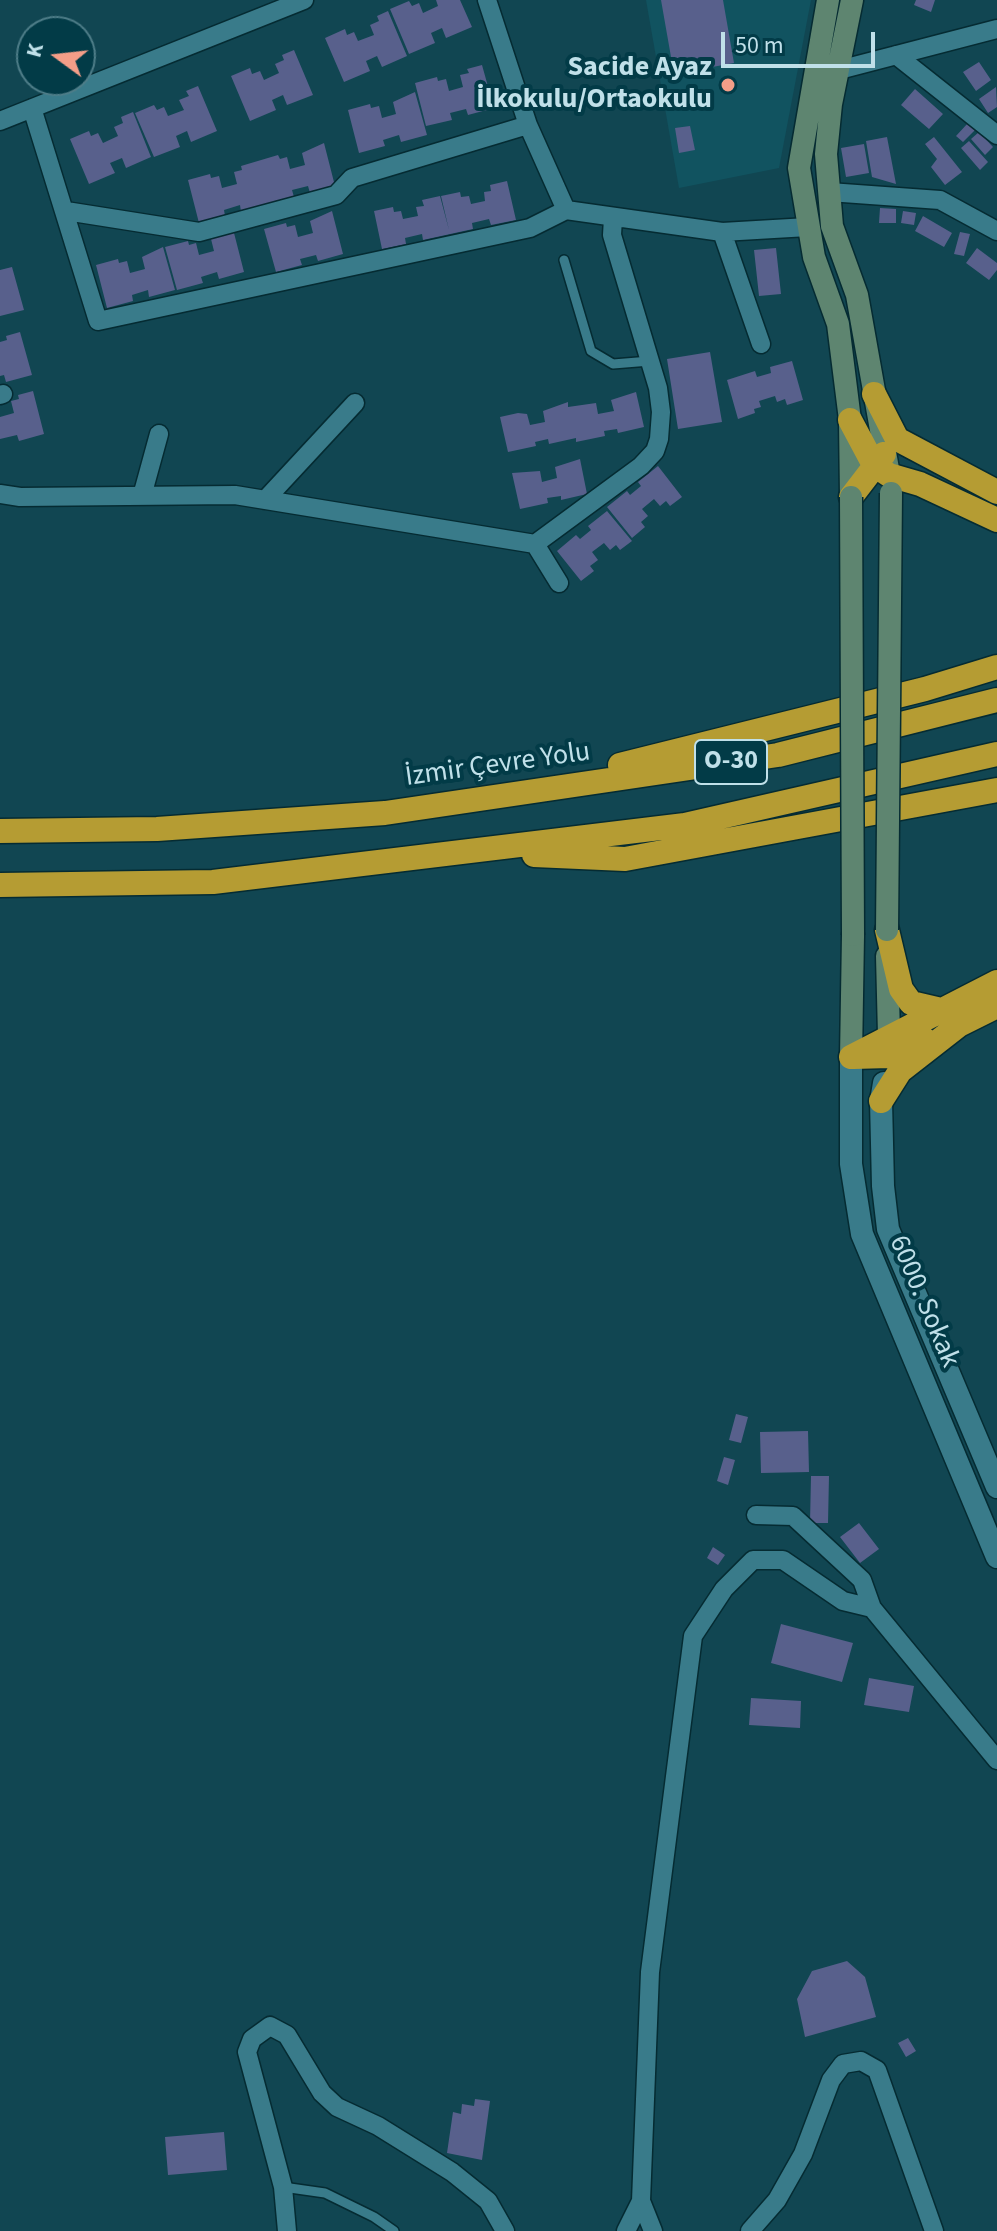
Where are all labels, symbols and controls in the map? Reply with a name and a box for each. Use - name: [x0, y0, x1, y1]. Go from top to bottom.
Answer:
- north arrow: [16, 16, 96, 96]
- scale bar: [725, 16, 879, 66]
- text: 50 m: [735, 28, 784, 63]
- text: K: [18, 40, 52, 61]
- place label: Sacide Ayaz İlkokulu/Ortaokulu: [476, 52, 712, 118]
- marker: Sacide Ayaz İlkokulu/Ortaokulu: [719, 76, 737, 94]
- street label: İzmir Çevre Yolu: [403, 736, 593, 796]
- road number: O-30: [695, 740, 767, 784]
- street label: 6000. Sokak: [880, 1231, 966, 1373]

